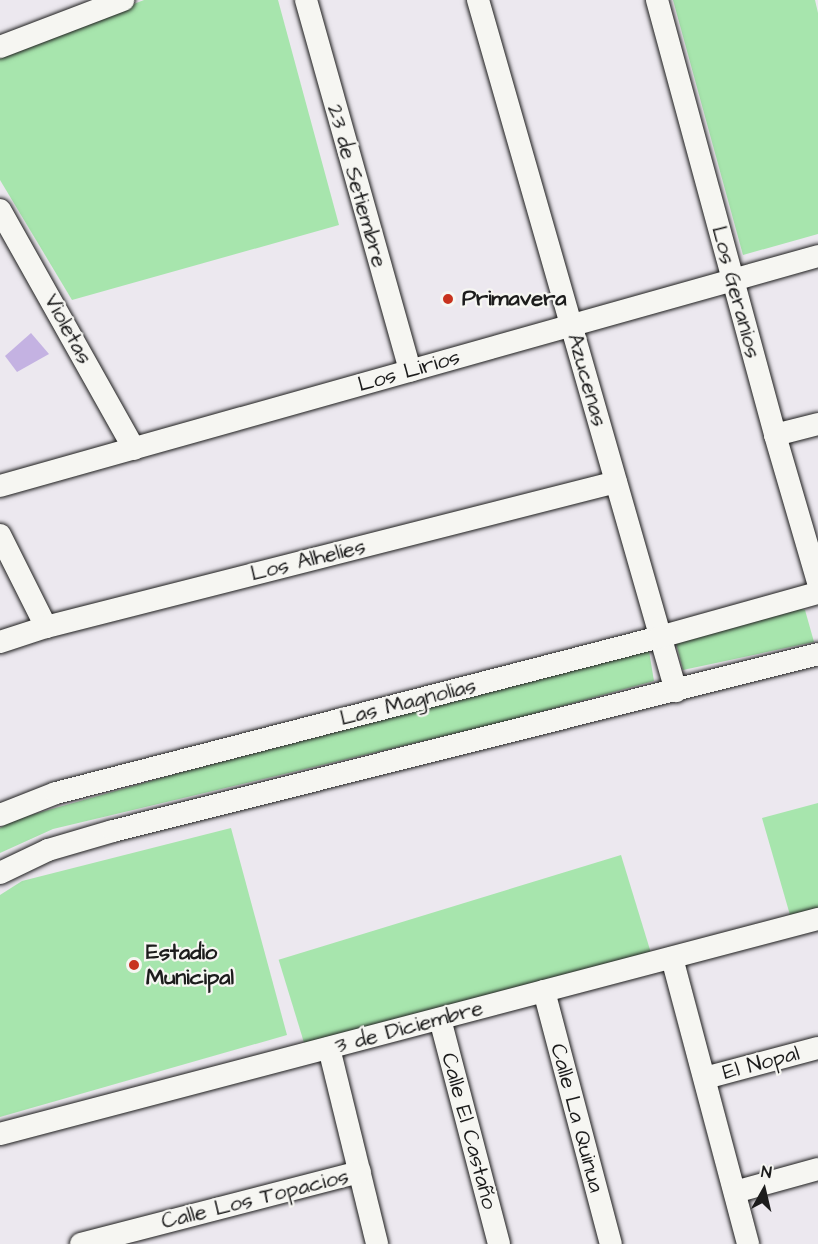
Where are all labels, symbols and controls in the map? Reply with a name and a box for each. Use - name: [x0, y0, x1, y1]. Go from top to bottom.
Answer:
- street label: 23 de Setiembre: [321, 101, 393, 271]
- street label: Los Geranios: [706, 223, 766, 361]
- place label: Primavera: [462, 286, 566, 312]
- street label: Violetas: [38, 289, 98, 369]
- marker: Primavera: [439, 290, 457, 308]
- street label: Azucenas: [561, 331, 613, 429]
- street label: Los Lirios: [355, 344, 463, 398]
- street label: Los Alhelíes: [248, 533, 368, 587]
- street label: Las Magnolias: [337, 672, 479, 732]
- place label: Estadio Municipal: [146, 939, 234, 990]
- marker: Estadio Municipal: [127, 958, 141, 972]
- street label: 3 de Diciembre: [332, 995, 486, 1059]
- street label: El Nopal: [720, 1040, 802, 1086]
- street label: Calle La Quinua: [544, 1041, 610, 1195]
- street label: Calle El Castaño: [435, 1050, 503, 1212]
- north arrow: [734, 1160, 794, 1220]
- text: N: [760, 1161, 773, 1184]
- street label: Calle Los Topacios: [159, 1163, 351, 1235]

